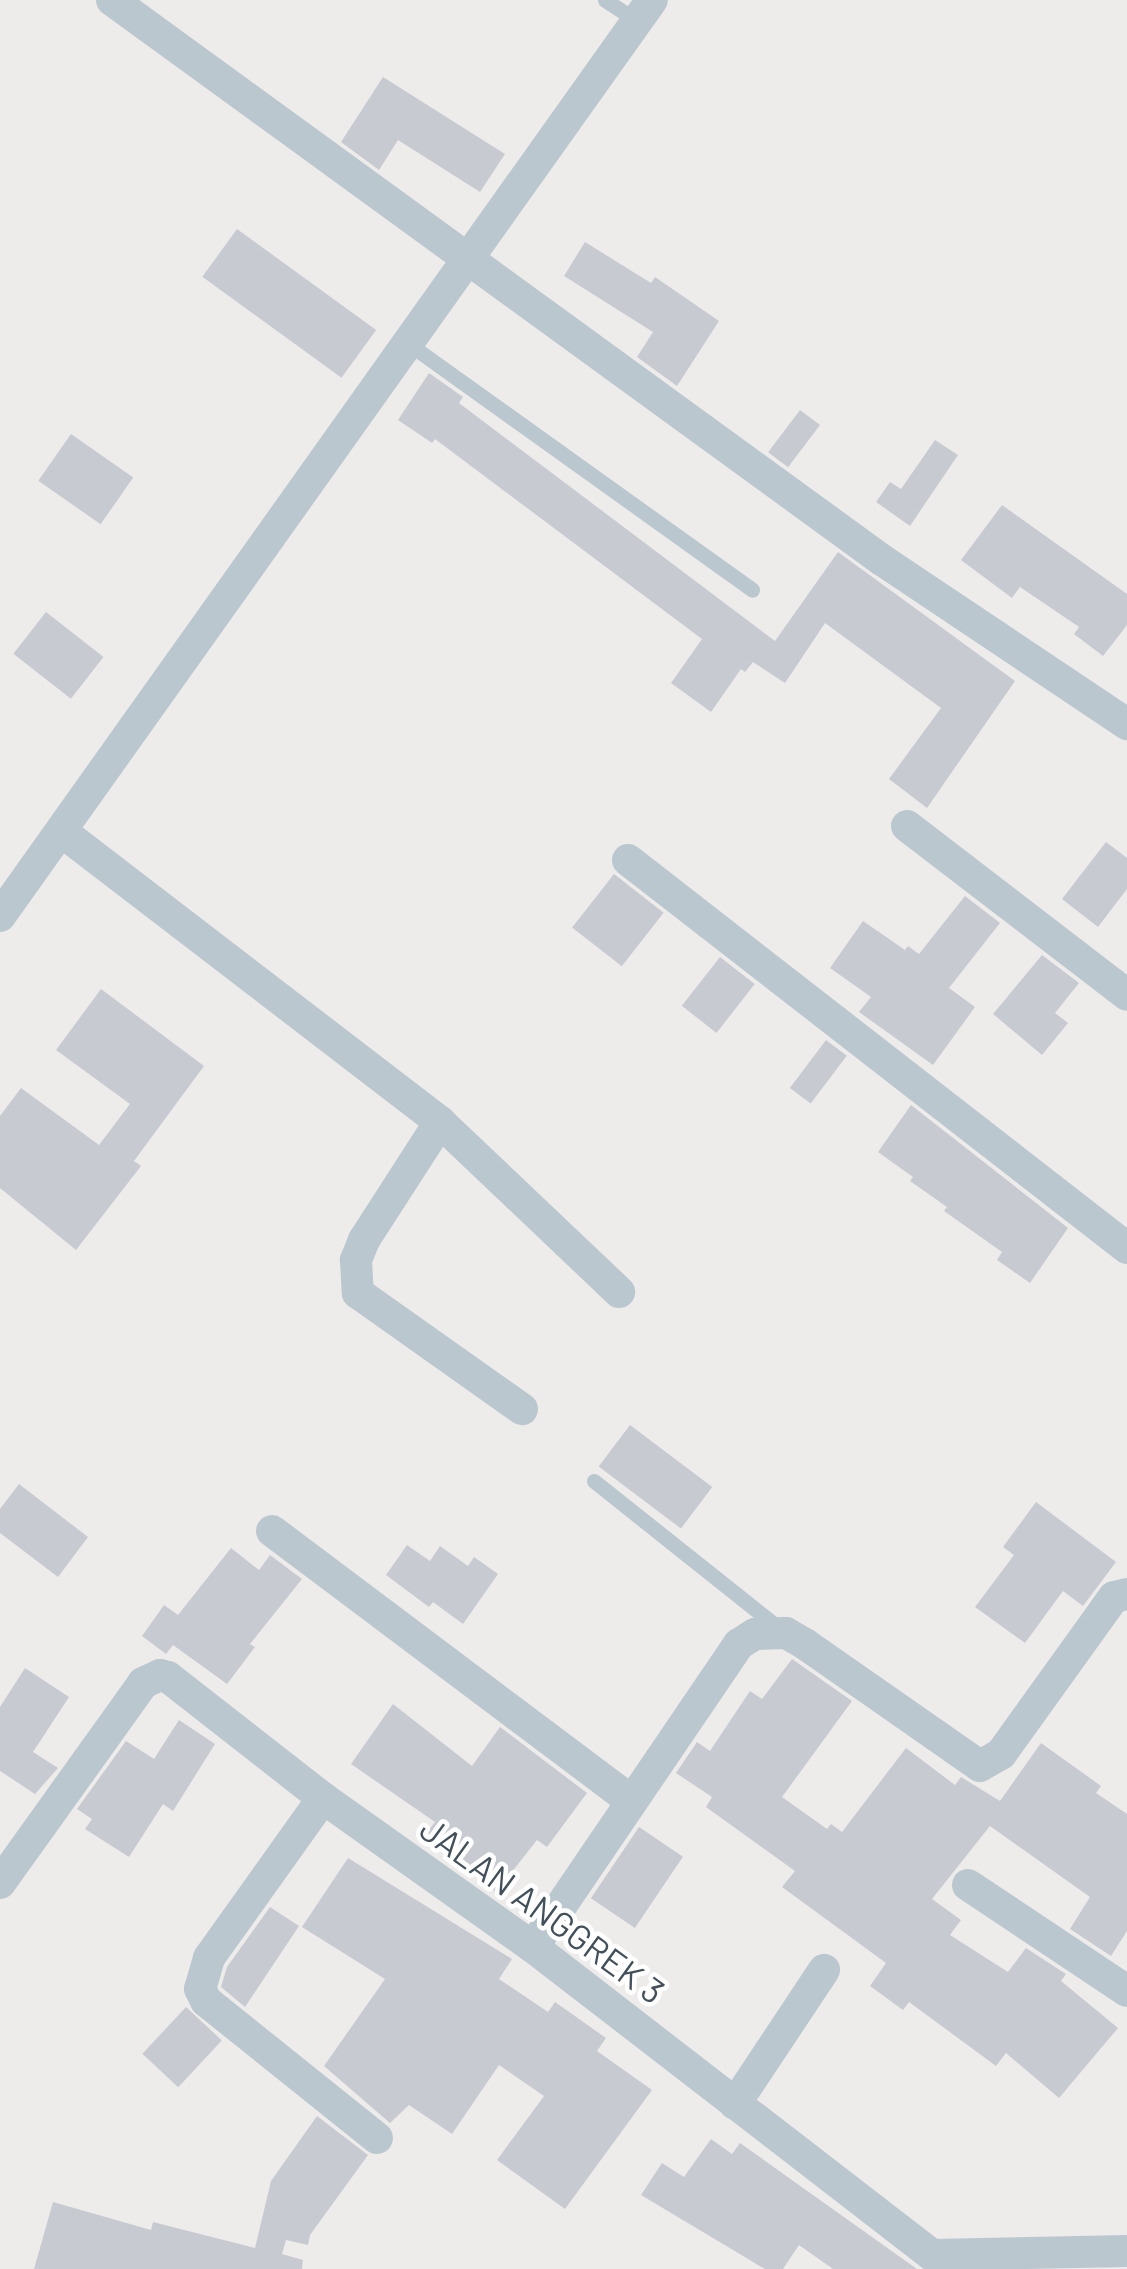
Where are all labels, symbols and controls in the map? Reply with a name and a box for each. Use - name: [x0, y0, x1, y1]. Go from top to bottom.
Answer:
- street label: JALAN ANGGREK 3: [413, 1806, 673, 2012]

